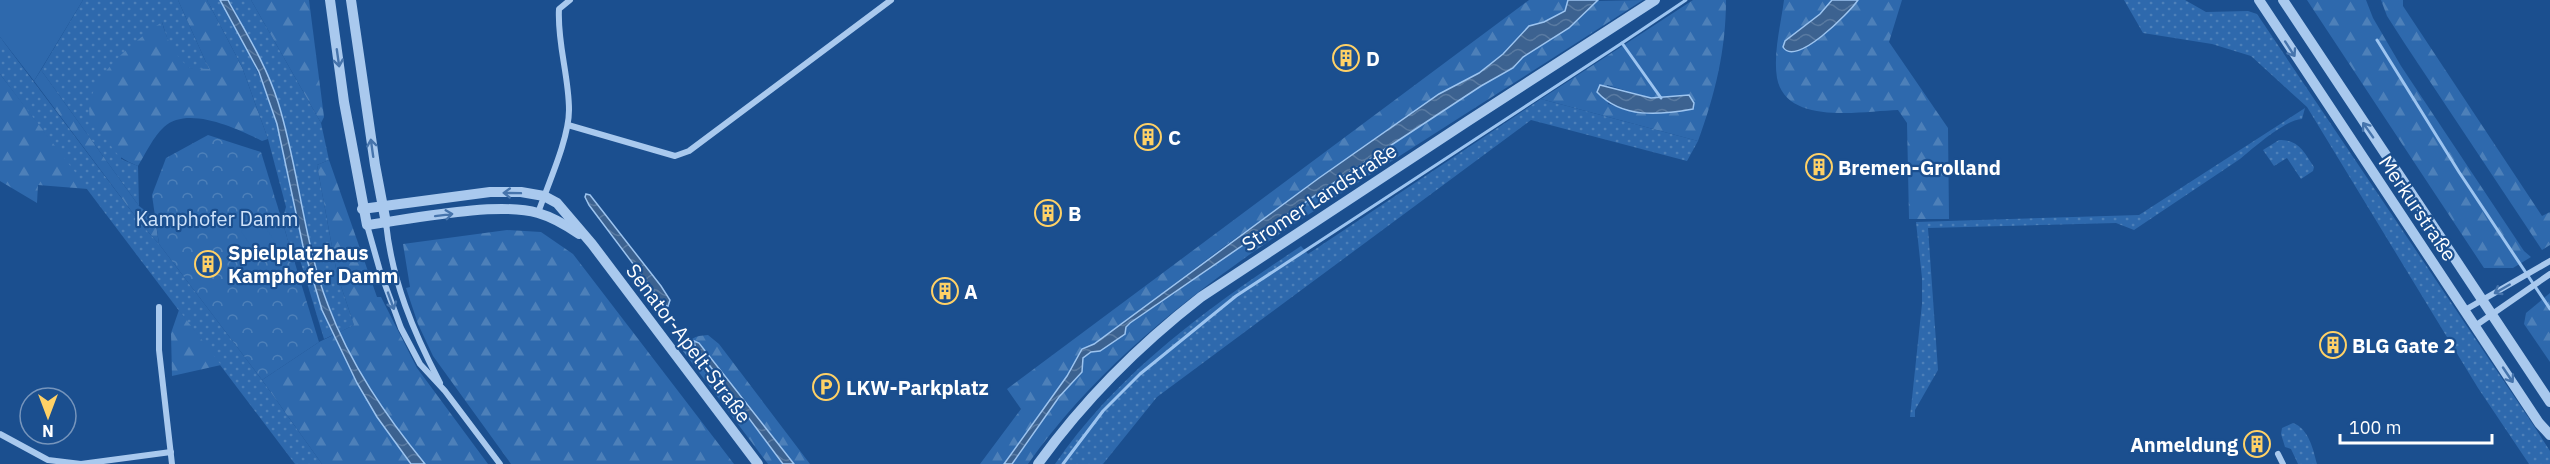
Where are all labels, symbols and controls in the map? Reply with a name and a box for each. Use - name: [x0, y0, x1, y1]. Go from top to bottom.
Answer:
- one-way arrow: [2284, 40, 2296, 57]
- building icon: D: [1331, 43, 1361, 73]
- place label: D: [1366, 45, 1380, 72]
- one-way arrow: [333, 48, 344, 67]
- one-way arrow: [2362, 121, 2375, 138]
- building icon: C: [1133, 122, 1163, 152]
- place label: C: [1168, 124, 1181, 151]
- street label: Stromer Landstraße: [1236, 137, 1402, 257]
- one-way arrow: [367, 139, 378, 159]
- street label: Merkurstraße: [2373, 150, 2463, 266]
- building icon: Bremen-Grolland: [1804, 152, 1834, 182]
- place label: Bremen-Grolland: [1838, 154, 2001, 181]
- one-way arrow: [503, 187, 523, 198]
- building icon: B: [1033, 198, 1063, 228]
- place label: B: [1068, 200, 1081, 227]
- park label: Kamphofer Damm: [135, 205, 299, 232]
- one-way arrow: [433, 209, 453, 220]
- place label: Spielplatzhaus Kamphofer Damm: [228, 239, 398, 289]
- building icon: Spielplatzhaus Kamphofer Damm: [193, 249, 223, 279]
- street label: Senator-Apelt-Straße: [620, 258, 758, 428]
- building icon: A: [930, 276, 960, 306]
- place label: A: [964, 278, 978, 305]
- one-way arrow: [2494, 284, 2512, 295]
- one-way arrow: [386, 291, 397, 310]
- building icon: BLG Gate 2: [2318, 330, 2348, 360]
- place label: BLG Gate 2: [2352, 332, 2455, 359]
- one-way arrow: [2501, 366, 2514, 383]
- parking icon: LKW-Parkplatz: [811, 372, 841, 402]
- place label: LKW-Parkplatz: [846, 374, 989, 401]
- north arrow: [18, 386, 78, 446]
- scale bar: [2340, 407, 2492, 445]
- text: 100 m: [2349, 416, 2401, 439]
- text: N: [42, 421, 54, 441]
- building icon: Anmeldung: [2242, 429, 2272, 459]
- place label: Anmeldung: [2130, 431, 2239, 458]

